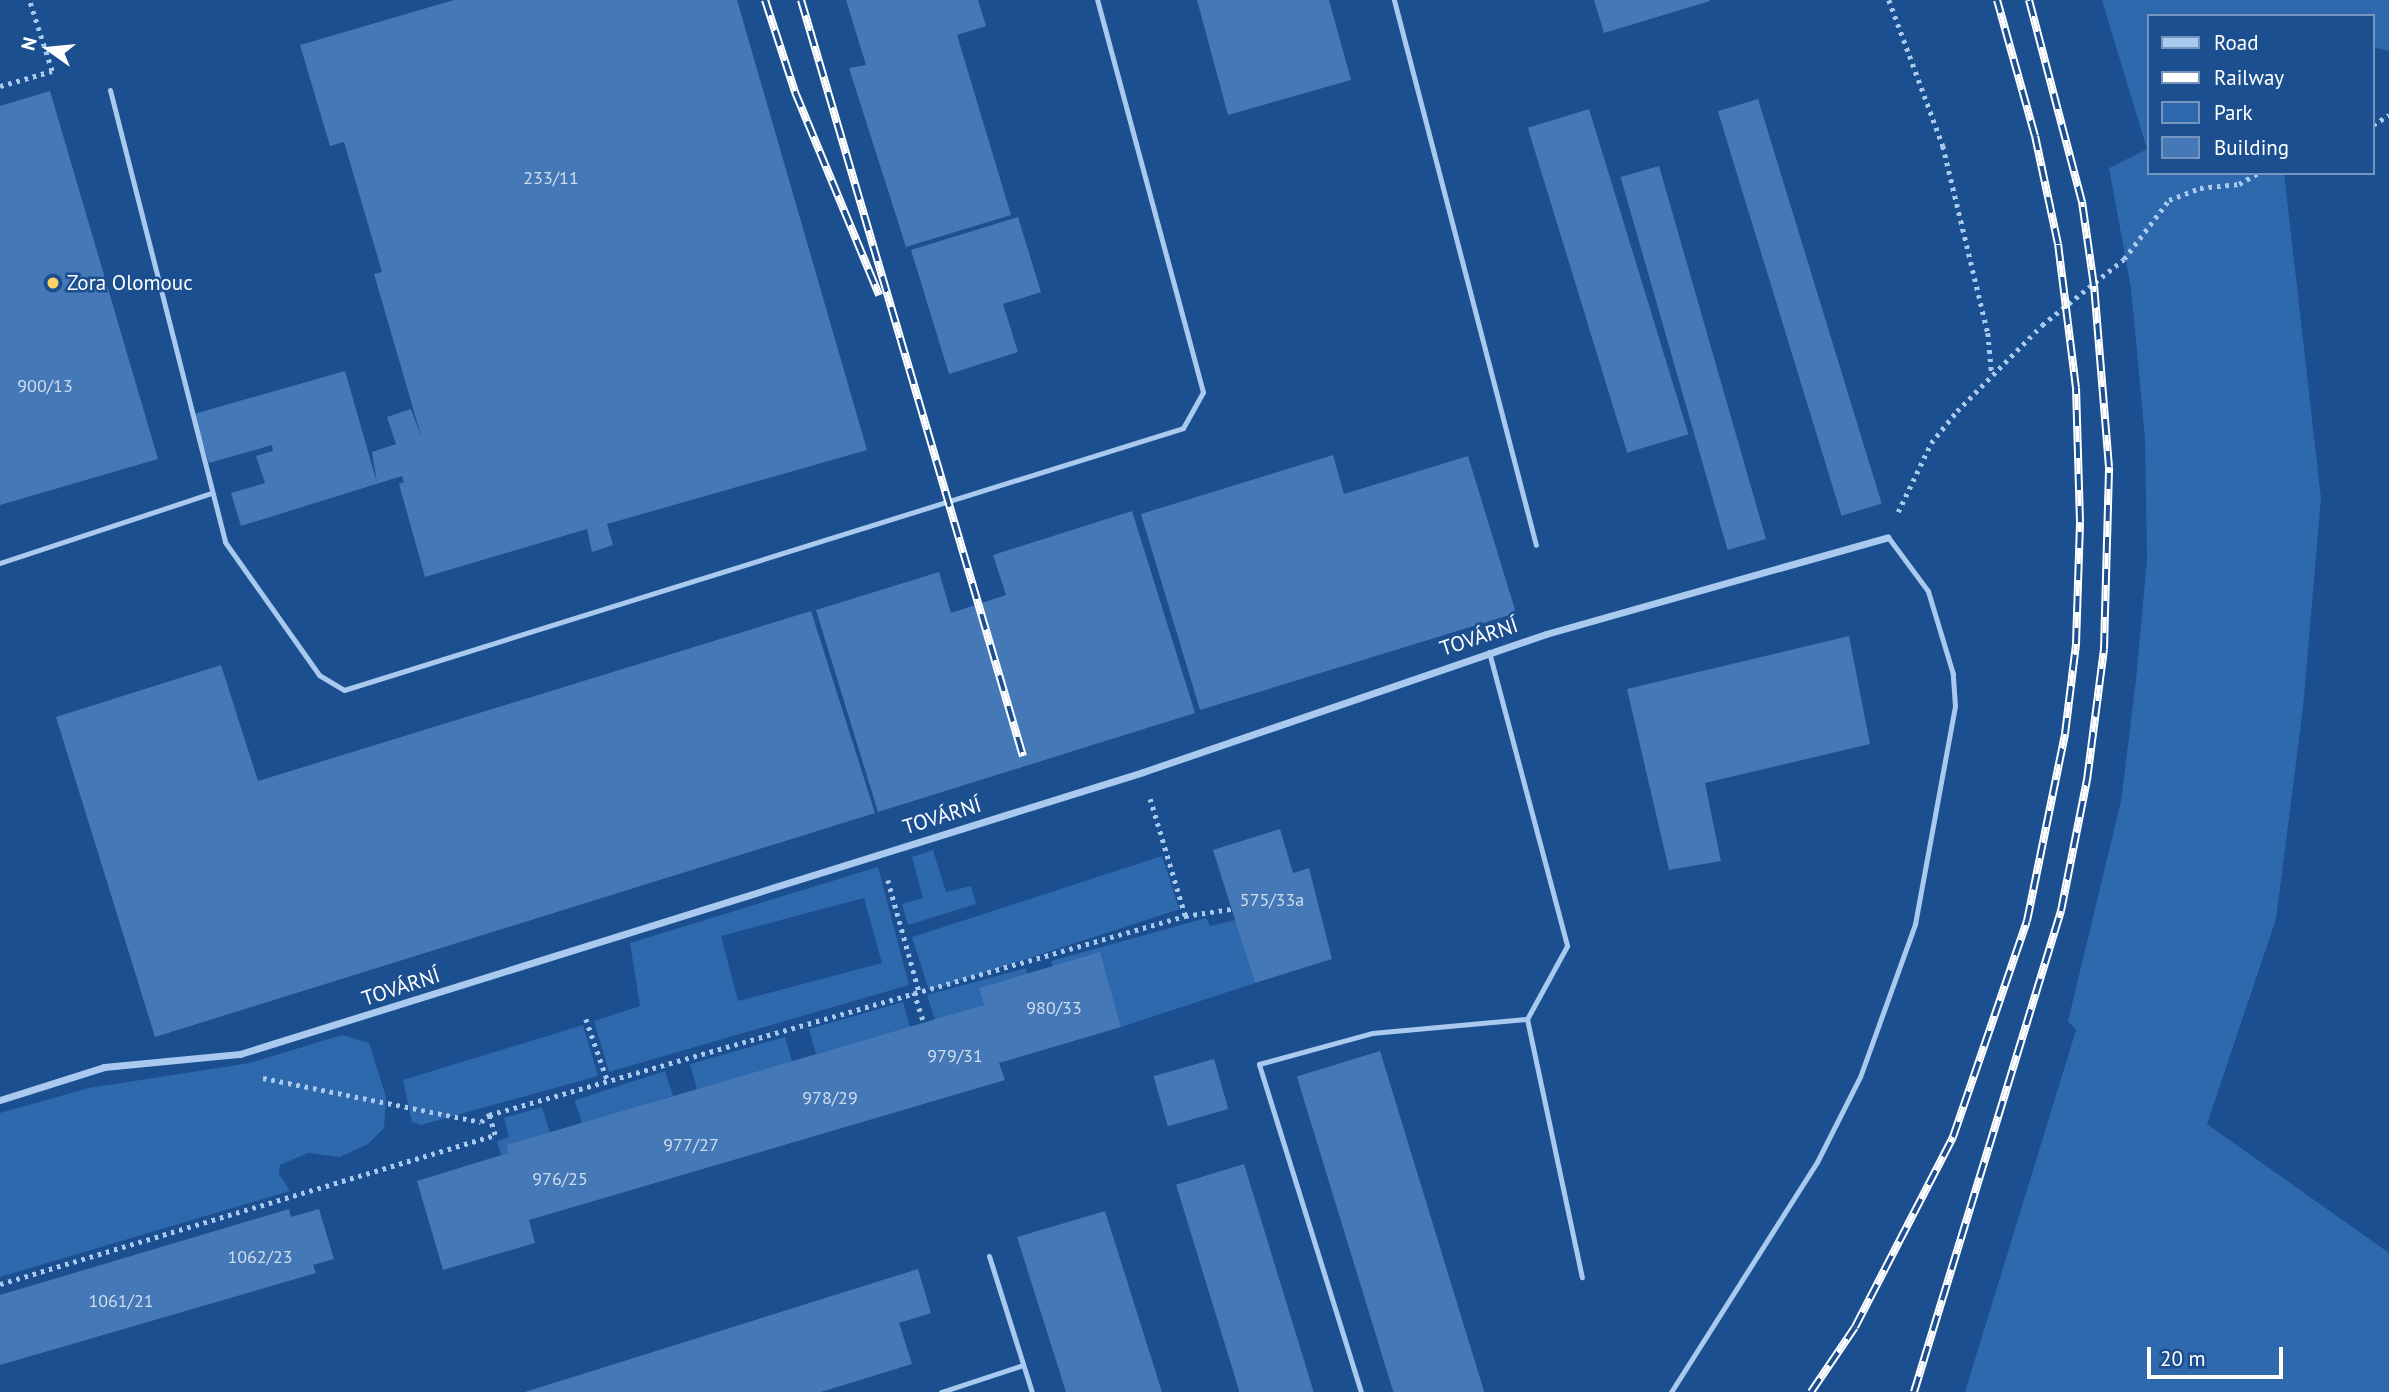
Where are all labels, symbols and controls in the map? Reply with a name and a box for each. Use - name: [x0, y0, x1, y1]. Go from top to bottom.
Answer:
- north arrow: [14, 14, 84, 84]
- legend: [2148, 14, 2375, 175]
- text: Road: [2214, 29, 2258, 56]
- text: N: [16, 34, 42, 53]
- text: Railway: [2214, 64, 2284, 91]
- text: Park: [2214, 99, 2253, 126]
- text: Building: [2214, 134, 2289, 161]
- house number: 233/11: [523, 167, 579, 189]
- place label: Zora Olomouc: [67, 270, 193, 296]
- marker: Zora Olomouc: [45, 275, 61, 291]
- house number: 900/13: [17, 375, 73, 397]
- street label: TOVÁRNÍ: [1437, 613, 1521, 661]
- street label: TOVÁRNÍ: [900, 792, 984, 840]
- house number: 575/33a: [1240, 889, 1304, 911]
- street label: TOVÁRNÍ: [359, 963, 443, 1011]
- house number: 980/33: [1026, 997, 1082, 1019]
- house number: 979/31: [927, 1045, 983, 1067]
- house number: 978/29: [802, 1087, 858, 1109]
- house number: 977/27: [663, 1134, 719, 1156]
- house number: 976/25: [532, 1168, 588, 1190]
- house number: 1062/23: [227, 1246, 293, 1268]
- house number: 1061/21: [88, 1290, 154, 1312]
- scale bar: [2151, 1332, 2288, 1376]
- text: 20 m: [2160, 1345, 2206, 1372]

